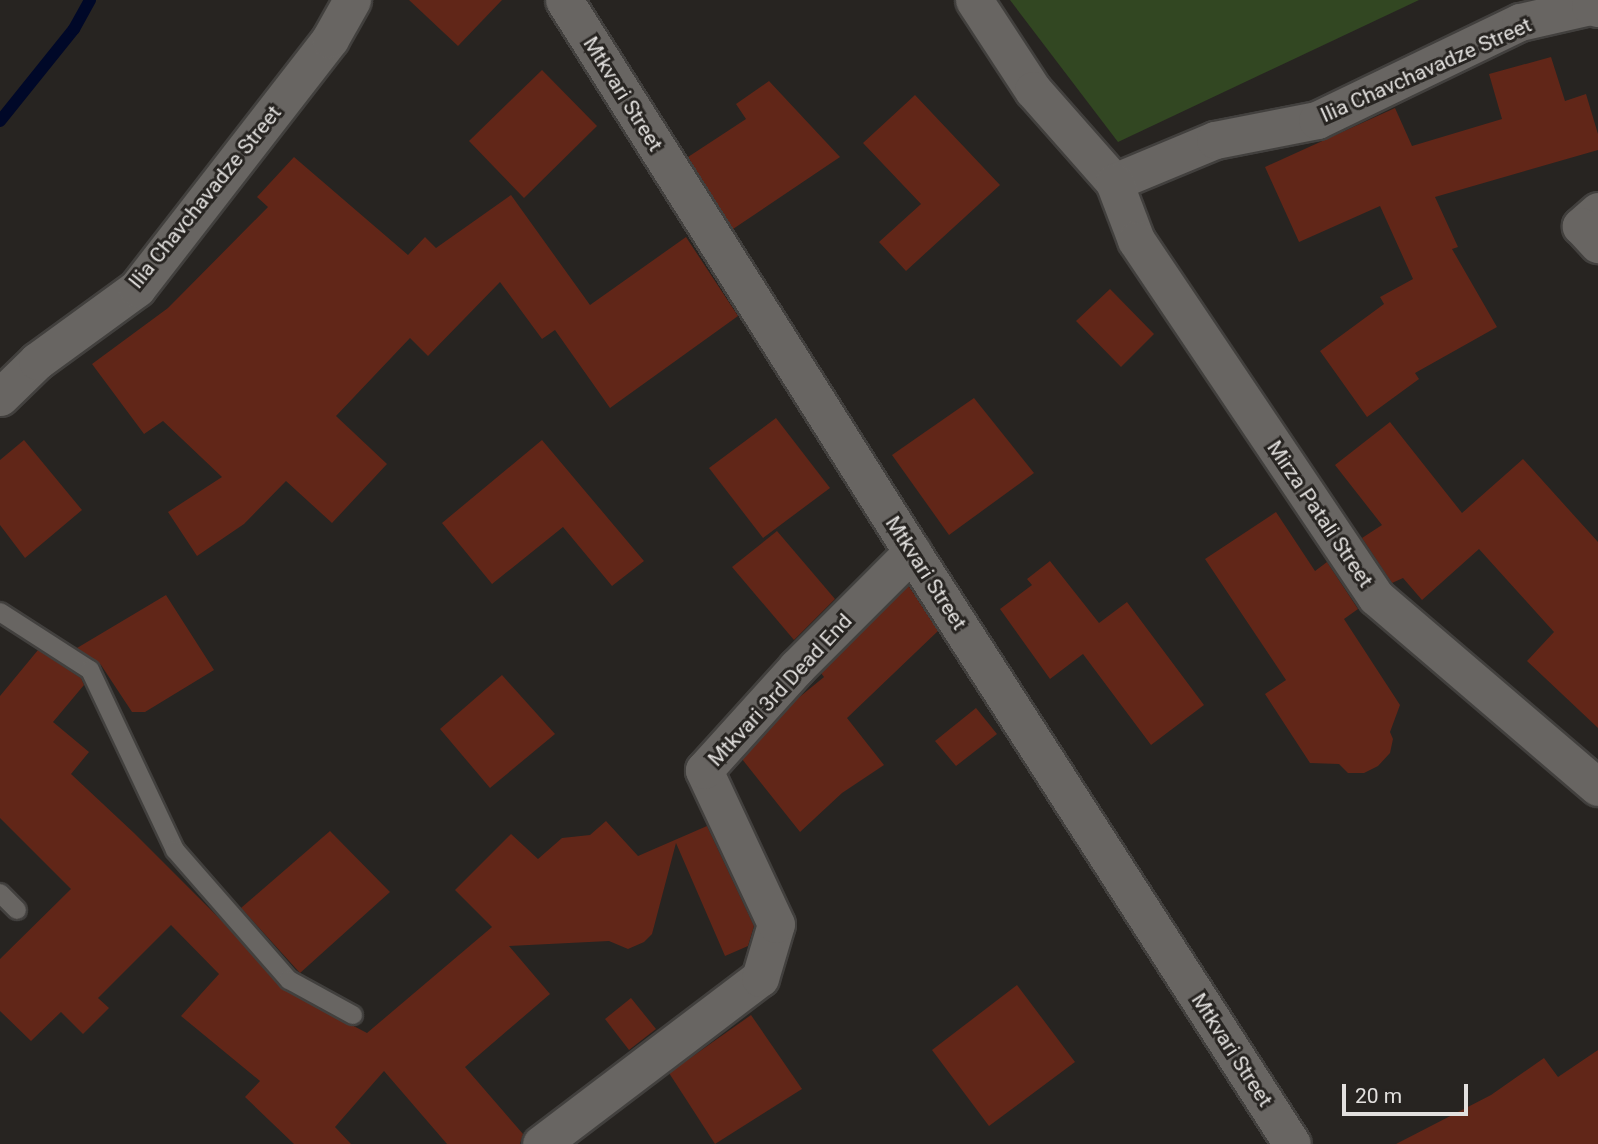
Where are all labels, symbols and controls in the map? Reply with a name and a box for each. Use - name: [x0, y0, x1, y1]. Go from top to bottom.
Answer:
- street label: Ilia Chavchavadze Street: [1317, 12, 1535, 128]
- street label: Mtkvari Street: [578, 32, 668, 156]
- street label: Ilia Chavchavadze Street: [123, 100, 287, 294]
- street label: Mirza Patali Street: [1262, 436, 1378, 592]
- street label: Mtkvari Street: [880, 512, 972, 634]
- street label: Mtkvari 3rd Dead End: [703, 609, 857, 771]
- street label: Mtkvari Street: [1186, 989, 1278, 1111]
- scale bar: [1346, 1070, 1472, 1114]
- text: 20 m: [1355, 1084, 1402, 1108]

